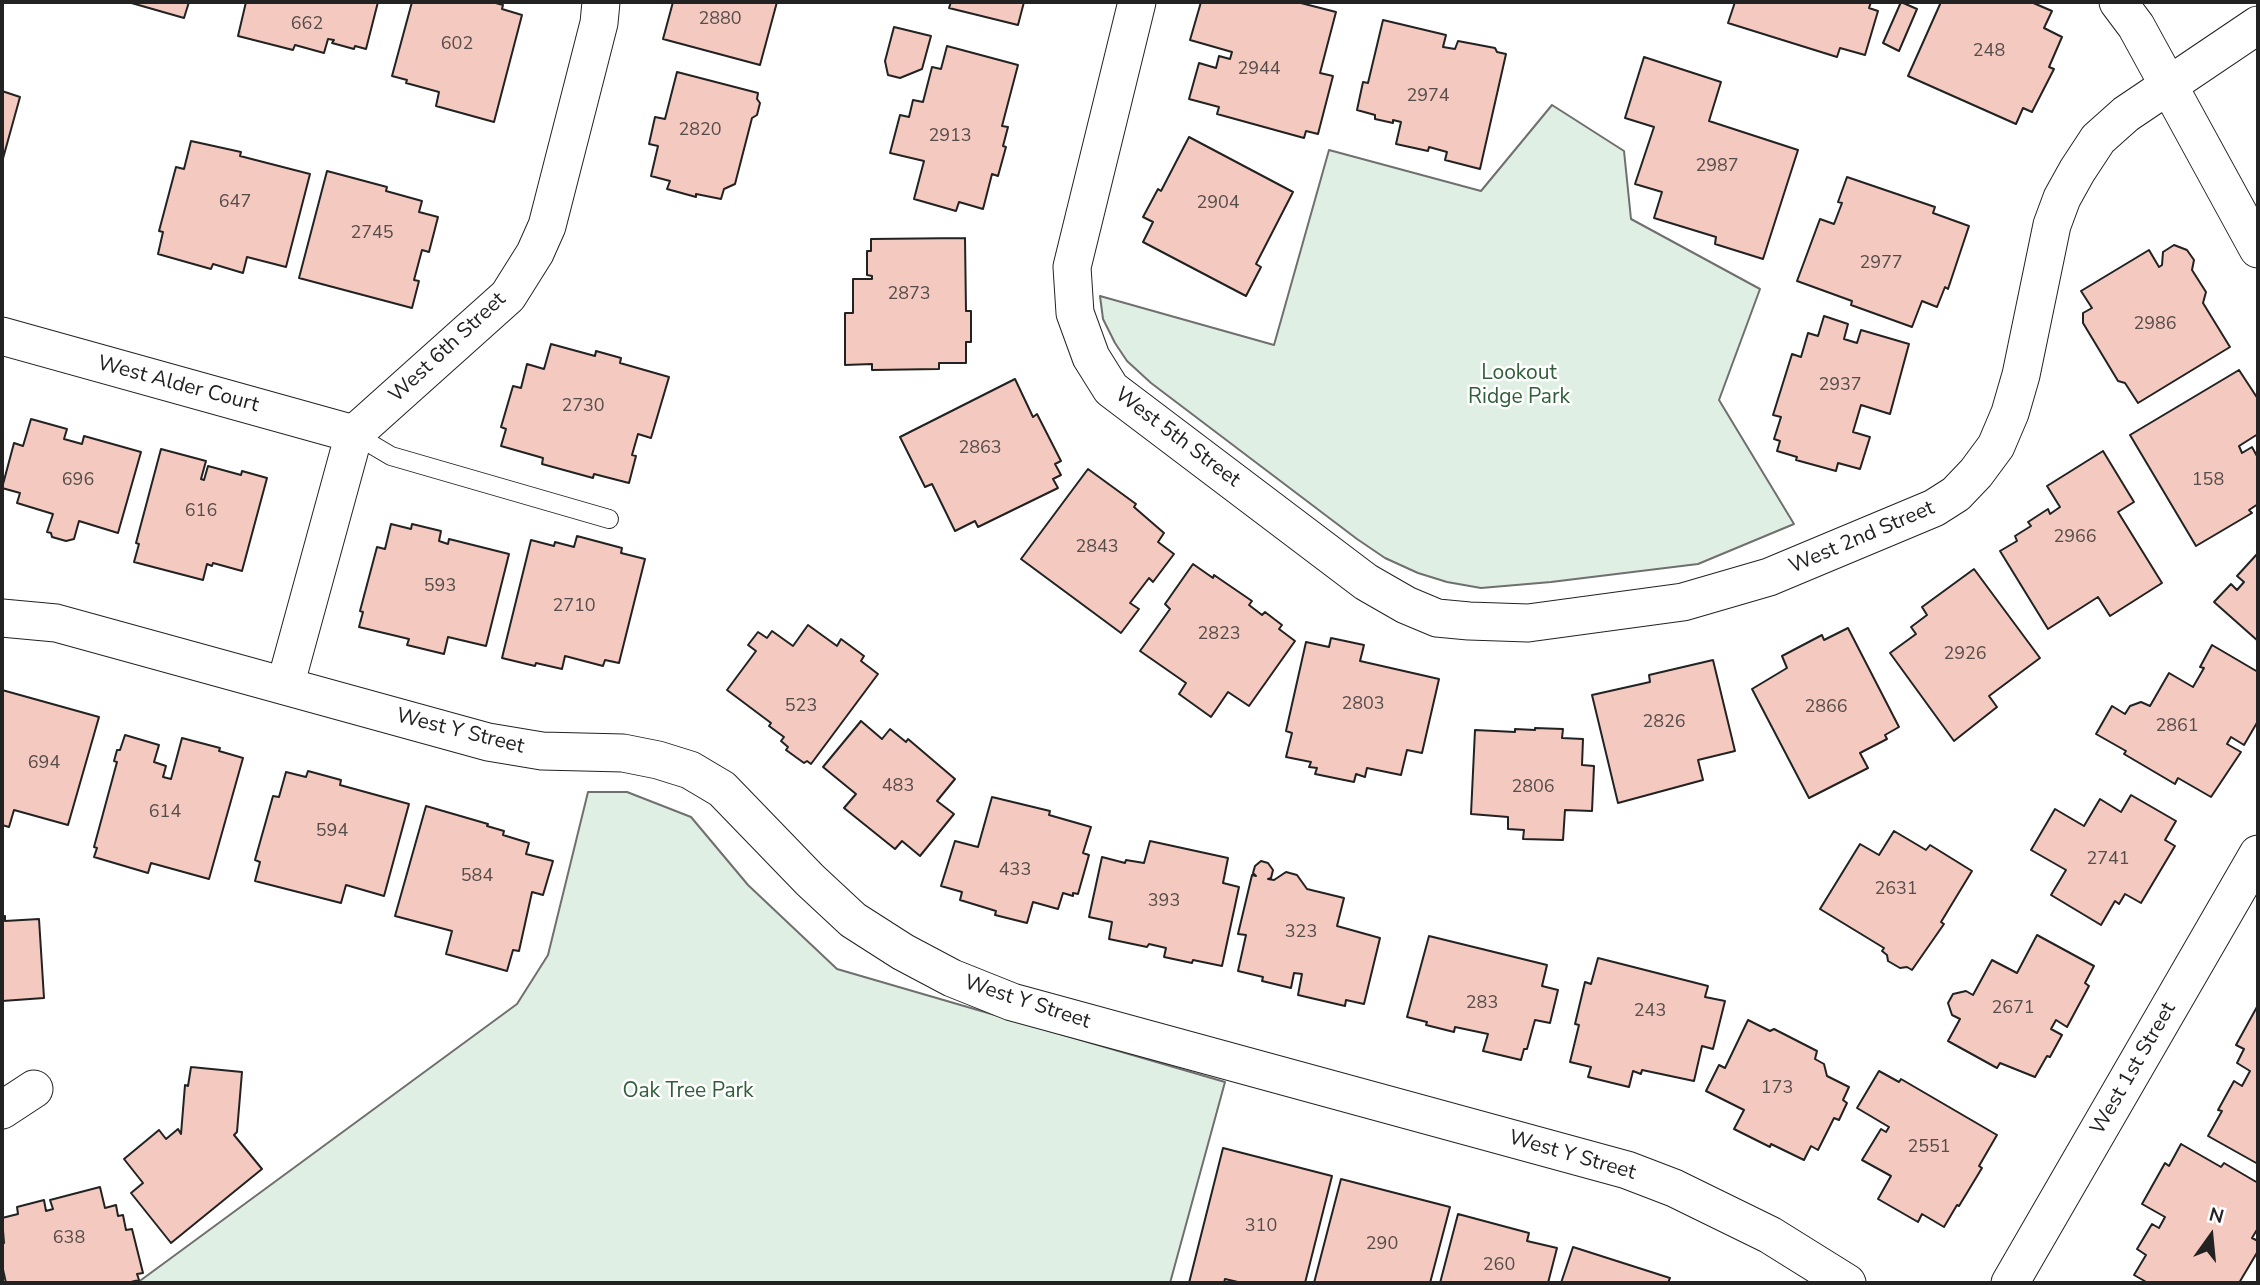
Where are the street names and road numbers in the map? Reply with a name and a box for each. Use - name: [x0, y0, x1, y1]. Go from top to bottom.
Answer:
- street label: West 6th Street: [384, 288, 512, 408]
- street label: West Alder Court: [95, 351, 261, 419]
- street label: West 5th Street: [1109, 383, 1245, 493]
- street label: West 2nd Street: [1786, 496, 1938, 580]
- street label: West Y Street: [393, 704, 527, 760]
- street label: West Y Street: [961, 971, 1093, 1035]
- street label: West 1st Street: [2086, 998, 2182, 1140]
- street label: West Y Street: [1506, 1126, 1638, 1186]

